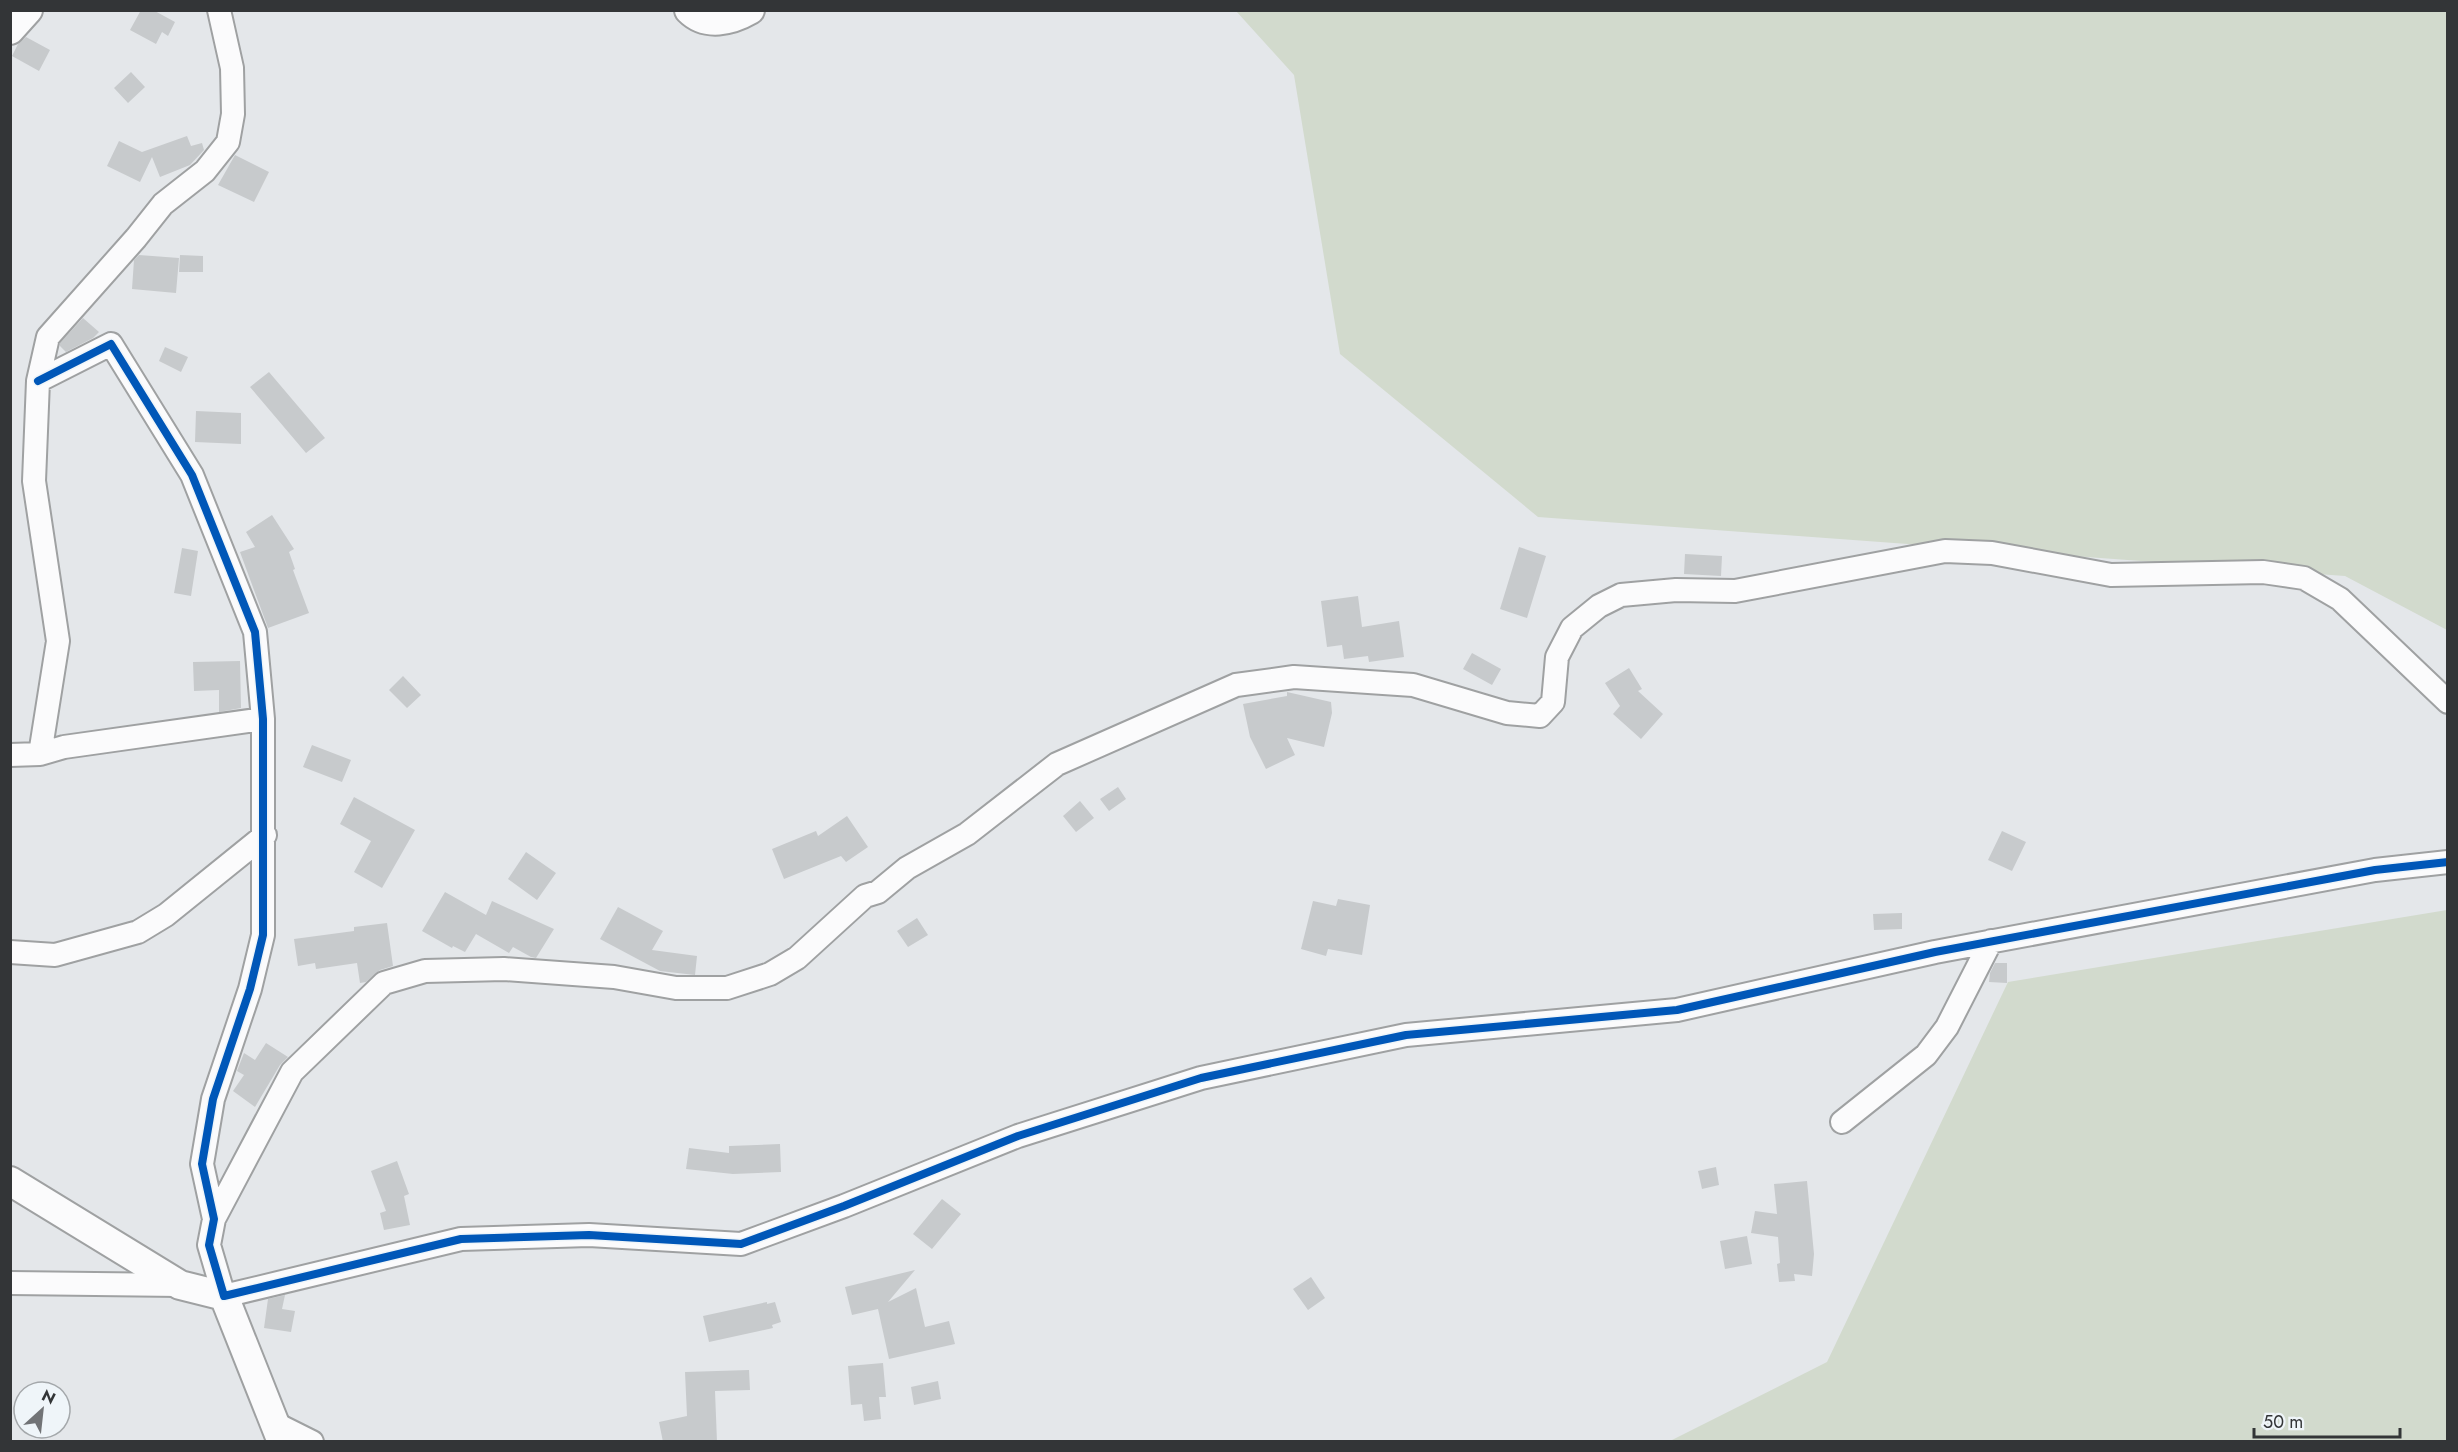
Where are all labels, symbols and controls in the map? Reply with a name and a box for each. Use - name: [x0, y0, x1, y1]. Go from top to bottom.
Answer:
- north arrow: [12, 1380, 72, 1440]
- text: N: [38, 1384, 59, 1410]
- scale bar: [2254, 1401, 2400, 1439]
- text: 50 m: [2263, 1409, 2303, 1435]

